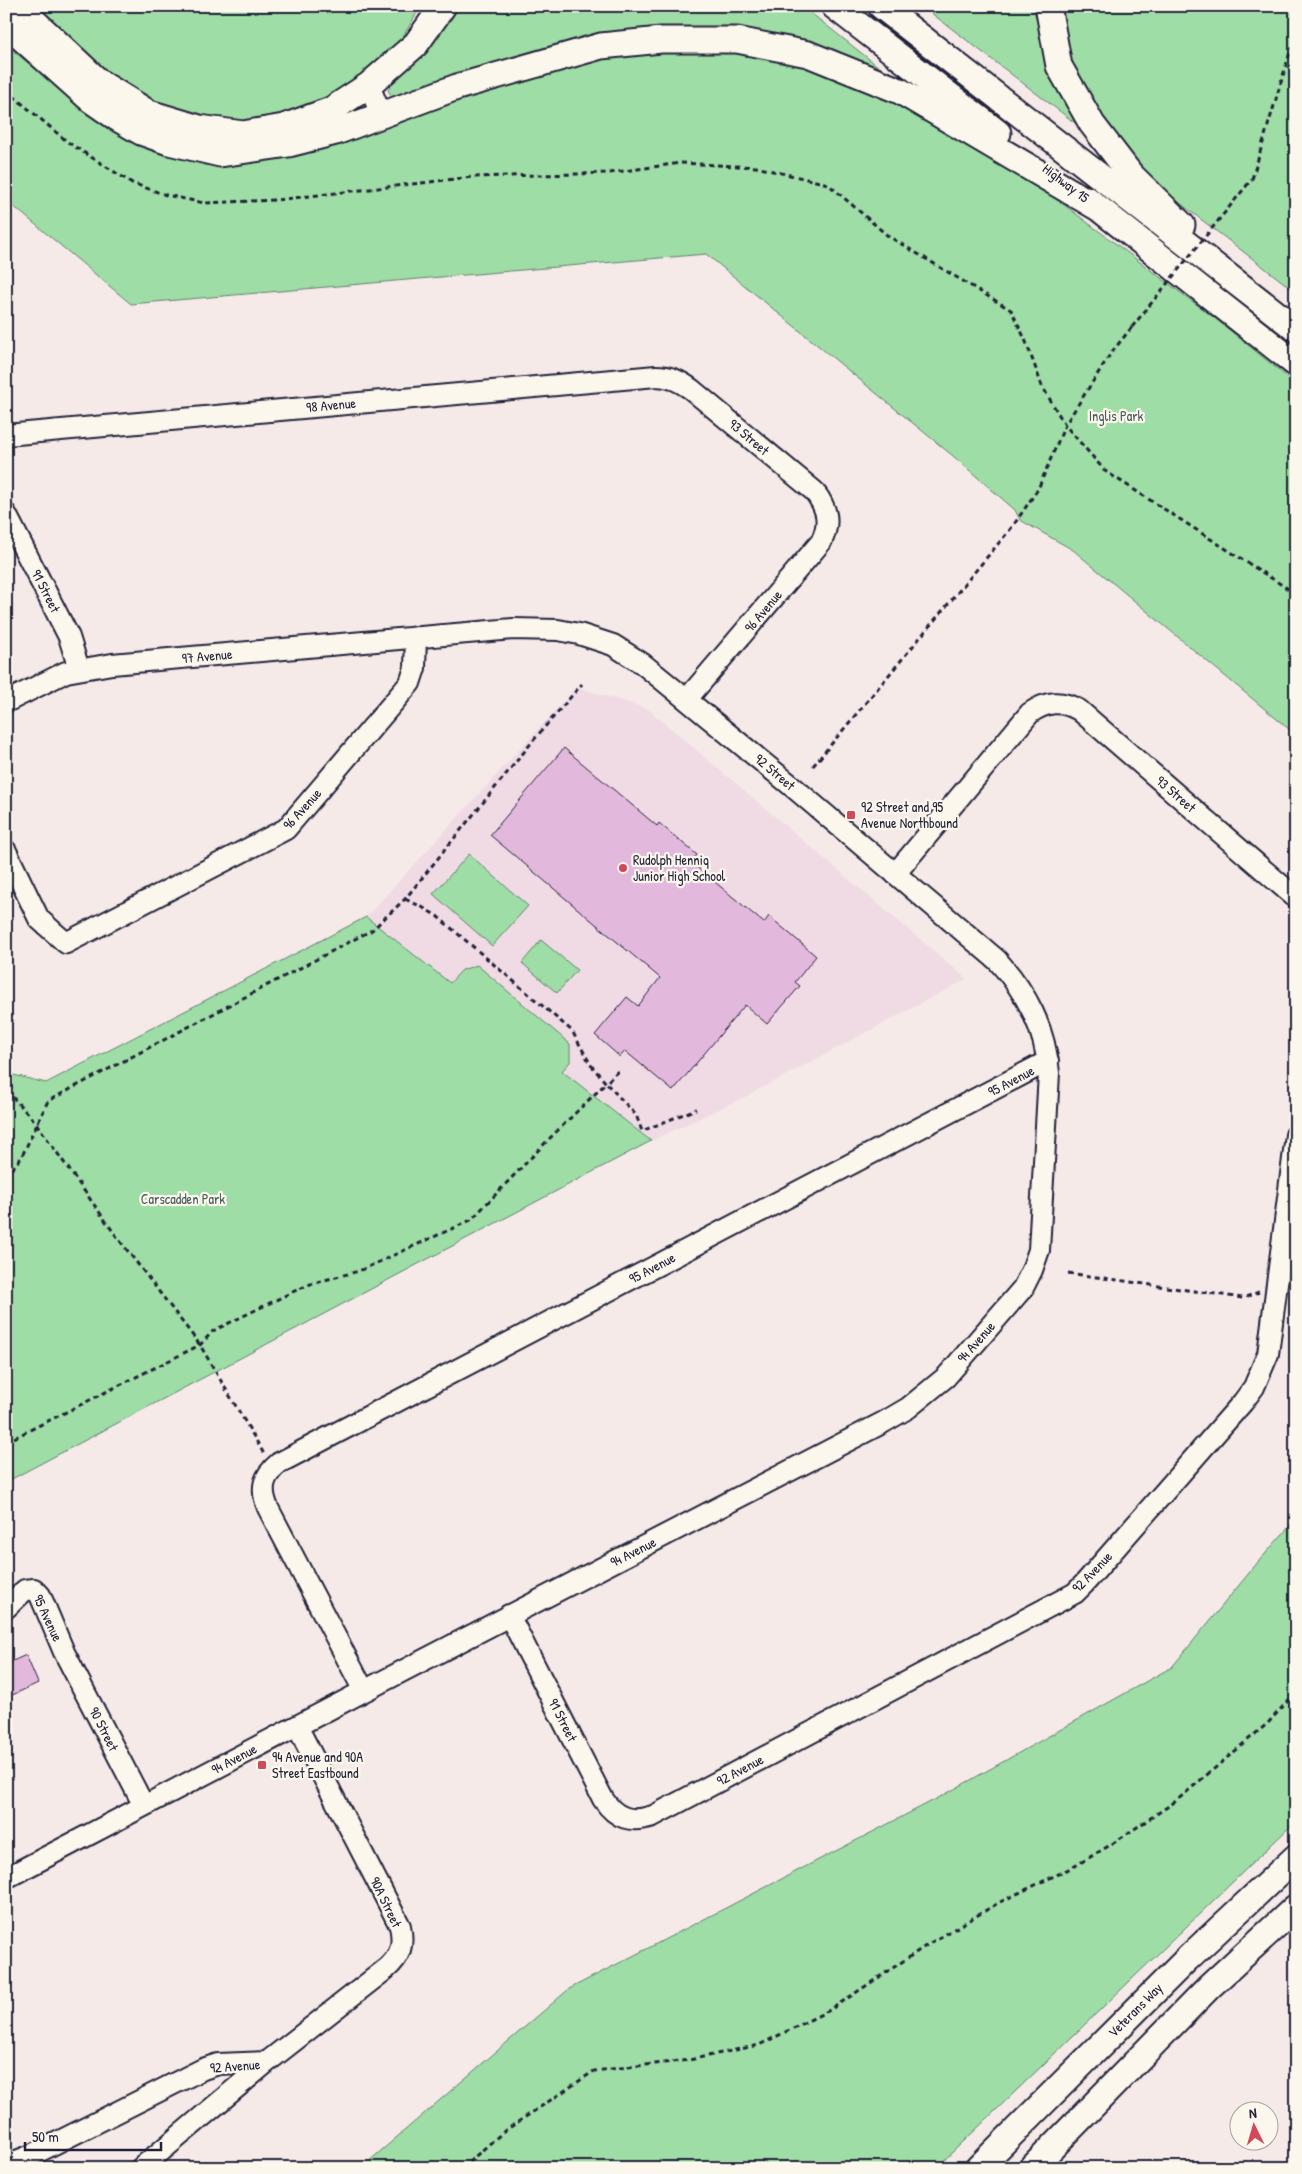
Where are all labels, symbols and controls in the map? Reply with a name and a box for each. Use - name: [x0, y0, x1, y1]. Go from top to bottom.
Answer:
- street label: Highway 15: [1038, 159, 1094, 207]
- street label: 98 Avenue: [305, 393, 357, 416]
- park label: Inglis Park: [1089, 406, 1144, 426]
- street label: 93 Street: [725, 414, 774, 459]
- street label: 91 Street: [28, 566, 65, 616]
- street label: 96 Avenue: [739, 585, 786, 636]
- street label: 97 Avenue: [181, 644, 234, 667]
- street label: 92 Street: [751, 749, 800, 794]
- street label: 93 Street: [1152, 771, 1201, 816]
- street label: 96 Avenue: [278, 784, 326, 833]
- place label: 92 Street and 95 Avenue Northbound: [861, 797, 958, 832]
- marker: 92 Street and 95 Avenue Northbound: [845, 809, 857, 821]
- place label: Rudolph Hennig Junior High School: [633, 850, 726, 886]
- marker: Rudolph Hennig Junior High School: [617, 862, 629, 874]
- street label: 95 Avenue: [984, 1060, 1038, 1101]
- park label: Carscadden Park: [141, 1189, 225, 1208]
- street label: 95 Avenue: [625, 1247, 679, 1288]
- street label: 94 Avenue: [952, 1317, 999, 1366]
- street label: 94 Avenue: [607, 1532, 659, 1571]
- street label: 92 Avenue: [1067, 1547, 1116, 1596]
- street label: 95 Avenue: [29, 1591, 68, 1645]
- street label: 91 Street: [545, 1695, 582, 1745]
- street label: 90 Street: [85, 1703, 124, 1754]
- street label: 94 Avenue: [208, 1738, 260, 1778]
- place label: 94 Avenue and 90A Street Eastbound: [272, 1747, 363, 1782]
- street label: 92 Avenue: [713, 1749, 767, 1790]
- marker: 94 Avenue and 90A Street Eastbound: [256, 1759, 268, 1771]
- street label: 90A Street: [366, 1873, 407, 1930]
- street label: Veterans Way: [1103, 1978, 1167, 2042]
- street label: 92 Avenue: [209, 2054, 261, 2077]
- north arrow: [1230, 2102, 1280, 2152]
- text: N: [1248, 2103, 1258, 2122]
- scale bar: [25, 2119, 161, 2151]
- text: 50 m: [32, 2126, 59, 2147]

